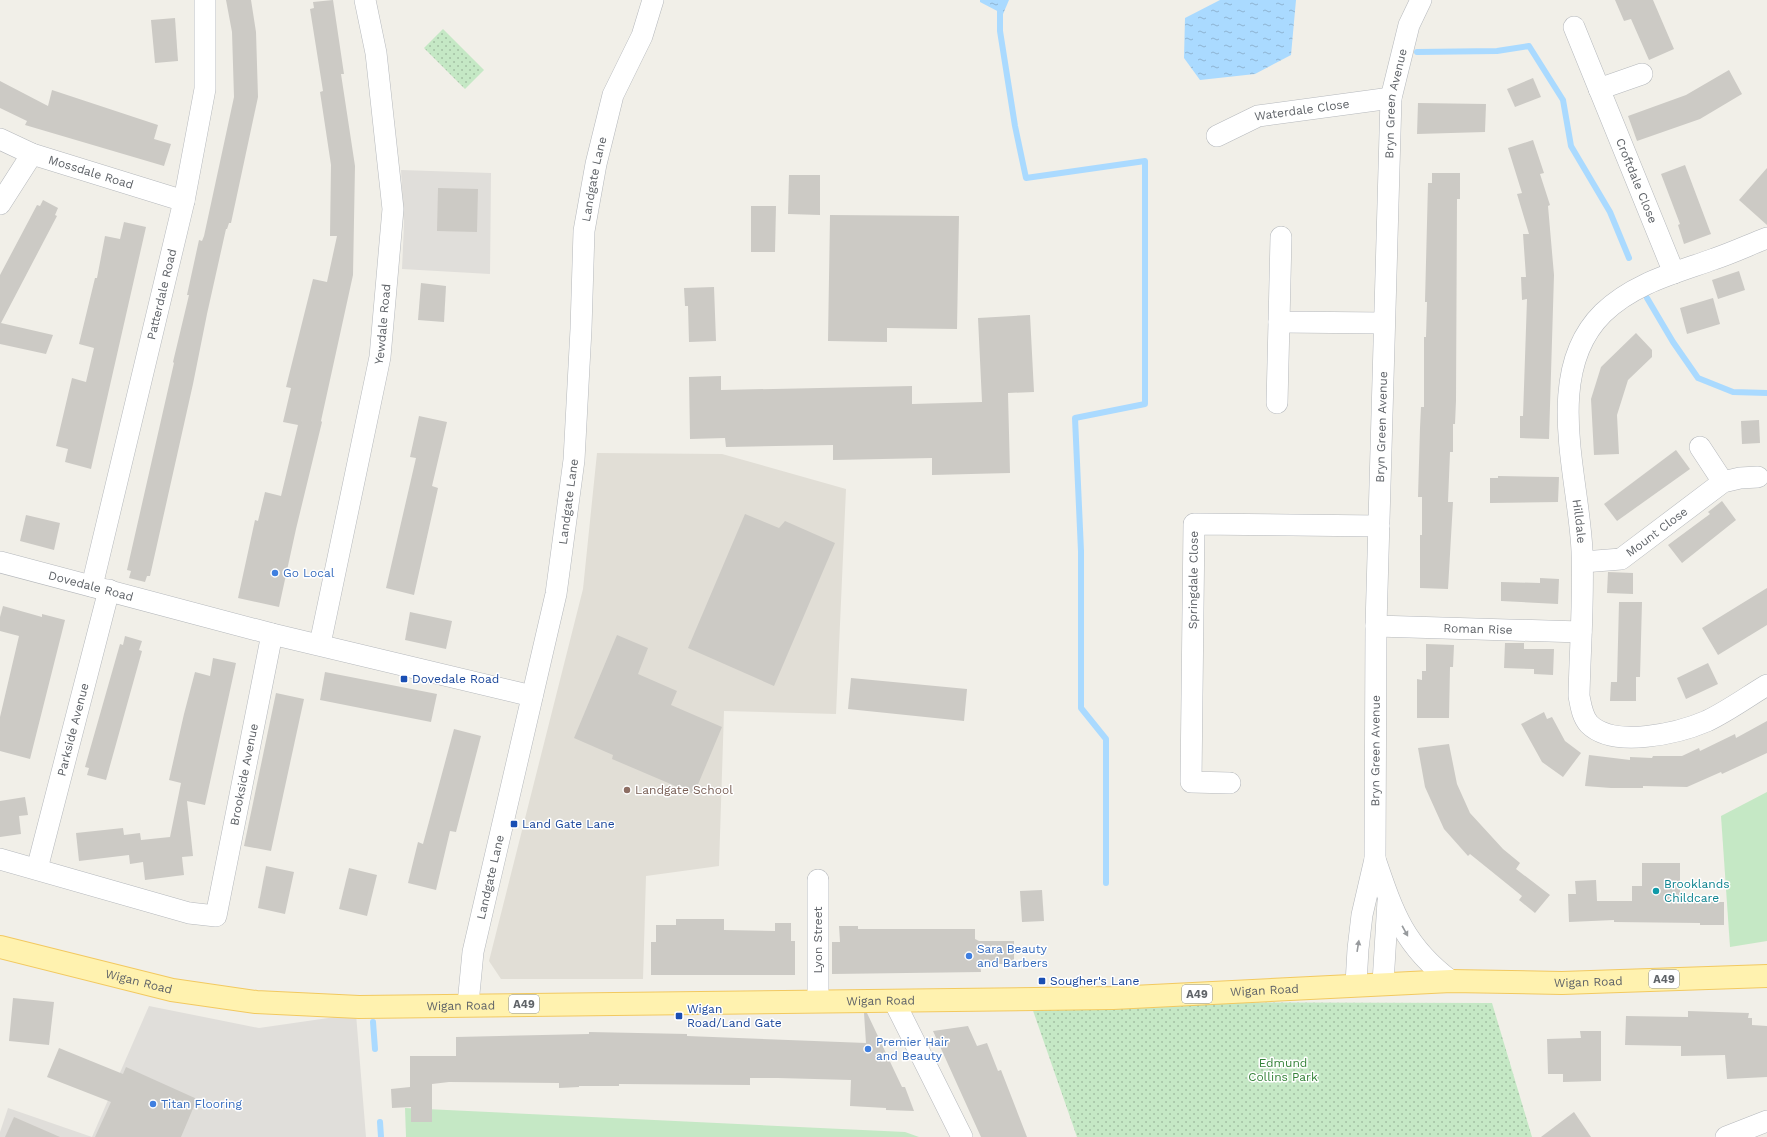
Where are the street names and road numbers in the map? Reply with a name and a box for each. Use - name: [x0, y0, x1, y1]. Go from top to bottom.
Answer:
- street label: Bryn Green Avenue: [1382, 47, 1410, 159]
- street label: Waterdale Close: [1254, 97, 1350, 123]
- street label: Landgate Lane: [579, 135, 609, 223]
- street label: Croftdale Close: [1613, 136, 1660, 225]
- street label: Mossdale Road: [47, 152, 135, 192]
- street label: Patterdale Road: [144, 247, 179, 341]
- street label: Yewdale Road: [372, 283, 393, 366]
- street label: Bryn Green Avenue: [1373, 371, 1390, 483]
- street label: Landgate Lane: [556, 458, 581, 545]
- street label: Hilldale: [1570, 498, 1589, 544]
- street label: Mount Close: [1623, 504, 1690, 560]
- street label: Springdale Close: [1186, 531, 1201, 629]
- street label: Dovedale Road: [47, 568, 135, 604]
- street label: Roman Rise: [1443, 621, 1513, 637]
- street label: Parkside Avenue: [54, 681, 92, 778]
- street label: Bryn Green Avenue: [1368, 695, 1383, 806]
- street label: Brookside Avenue: [227, 722, 261, 827]
- street label: Landgate Lane: [474, 834, 507, 921]
- street label: Lyon Street: [811, 906, 825, 974]
- street label: Wigan Road: [104, 967, 174, 997]
- road number: A49: [1649, 970, 1679, 988]
- street label: Wigan Road: [1554, 974, 1623, 990]
- street label: Wigan Road: [1230, 982, 1299, 999]
- road number: A49: [1182, 985, 1212, 1003]
- street label: Wigan Road: [846, 993, 915, 1008]
- road number: A49: [509, 995, 539, 1013]
- street label: Wigan Road: [426, 998, 495, 1013]

